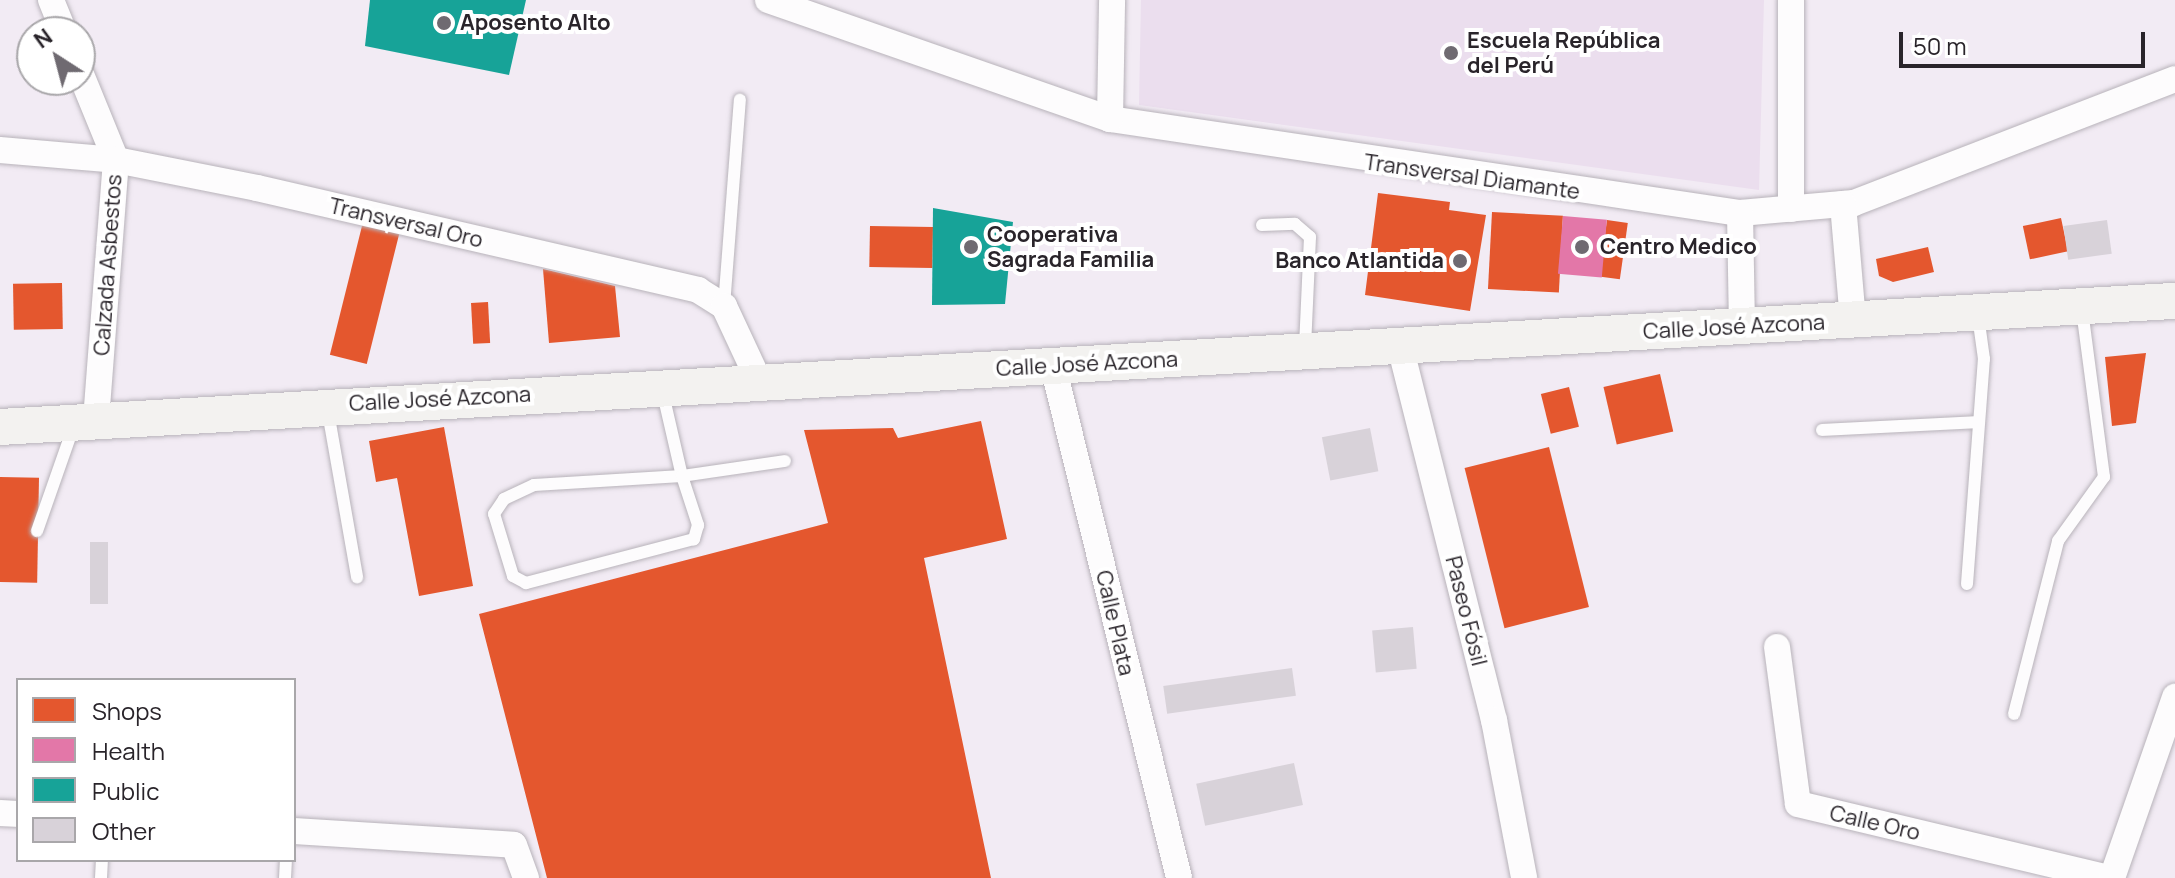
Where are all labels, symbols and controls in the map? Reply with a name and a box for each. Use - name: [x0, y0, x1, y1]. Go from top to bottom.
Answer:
- place label: Aposento Alto: [460, 10, 611, 36]
- marker: Aposento Alto: [435, 14, 453, 32]
- north arrow: [16, 16, 96, 96]
- scale bar: [1903, 16, 2149, 66]
- text: N: [28, 21, 58, 55]
- place label: Escuela República del Perú: [1467, 27, 1660, 78]
- text: 50 m: [1913, 29, 1967, 62]
- marker: Escuela República del Perú: [1442, 44, 1460, 62]
- street label: Transversal Diamante: [1362, 149, 1582, 205]
- street label: Calzada Asbestos: [88, 173, 128, 357]
- street label: Transversal Oro: [327, 192, 485, 254]
- place label: Cooperativa Sagrada Familia: [987, 221, 1154, 272]
- place label: Centro Medico: [1600, 234, 1757, 260]
- marker: Centro Medico: [1571, 236, 1593, 258]
- marker: Cooperativa Sagrada Familia: [962, 238, 980, 256]
- place label: Banco Atlantida: [1275, 248, 1444, 274]
- marker: Banco Atlantida: [1451, 252, 1469, 270]
- street label: Calle José Azcona: [1642, 309, 1826, 345]
- street label: Calle José Azcona: [995, 346, 1179, 382]
- street label: Calle José Azcona: [348, 381, 532, 417]
- street label: Paseo Fósil: [1440, 553, 1492, 669]
- street label: Calle Plata: [1090, 568, 1140, 678]
- legend: [16, 678, 296, 862]
- text: Shops: [92, 694, 162, 727]
- text: Health: [92, 734, 165, 767]
- text: Public: [92, 774, 159, 807]
- street label: Calle Oro: [1827, 800, 1923, 846]
- text: Other: [92, 814, 156, 847]

